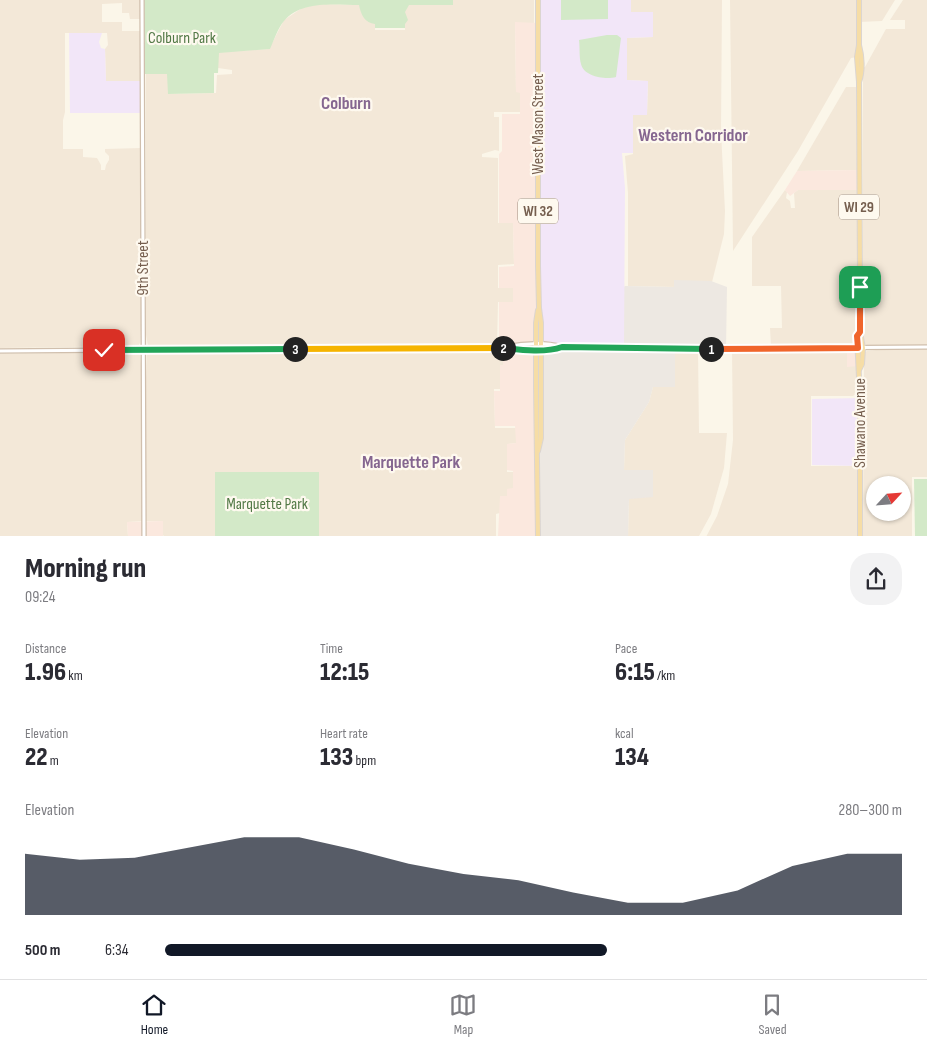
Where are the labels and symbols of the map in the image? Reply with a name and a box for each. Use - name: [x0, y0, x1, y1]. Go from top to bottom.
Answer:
- park label: Colburn Park: [148, 29, 216, 48]
- street label: West Mason Street: [529, 73, 548, 174]
- district label: Colburn: [321, 93, 371, 114]
- district label: Western Corridor: [638, 125, 748, 146]
- road number: WI 29: [839, 194, 879, 220]
- road number: WI 32: [518, 198, 558, 224]
- street label: 9th Street: [134, 240, 153, 296]
- pin: [839, 266, 881, 308]
- pin: [83, 329, 125, 371]
- pin: 3: [282, 336, 308, 362]
- pin: 2: [490, 336, 516, 360]
- pin: 1: [698, 336, 724, 362]
- street label: Shawano Avenue: [851, 378, 870, 468]
- district label: Marquette Park: [362, 452, 461, 473]
- north arrow: [866, 476, 911, 521]
- park label: Marquette Park: [226, 495, 308, 514]

